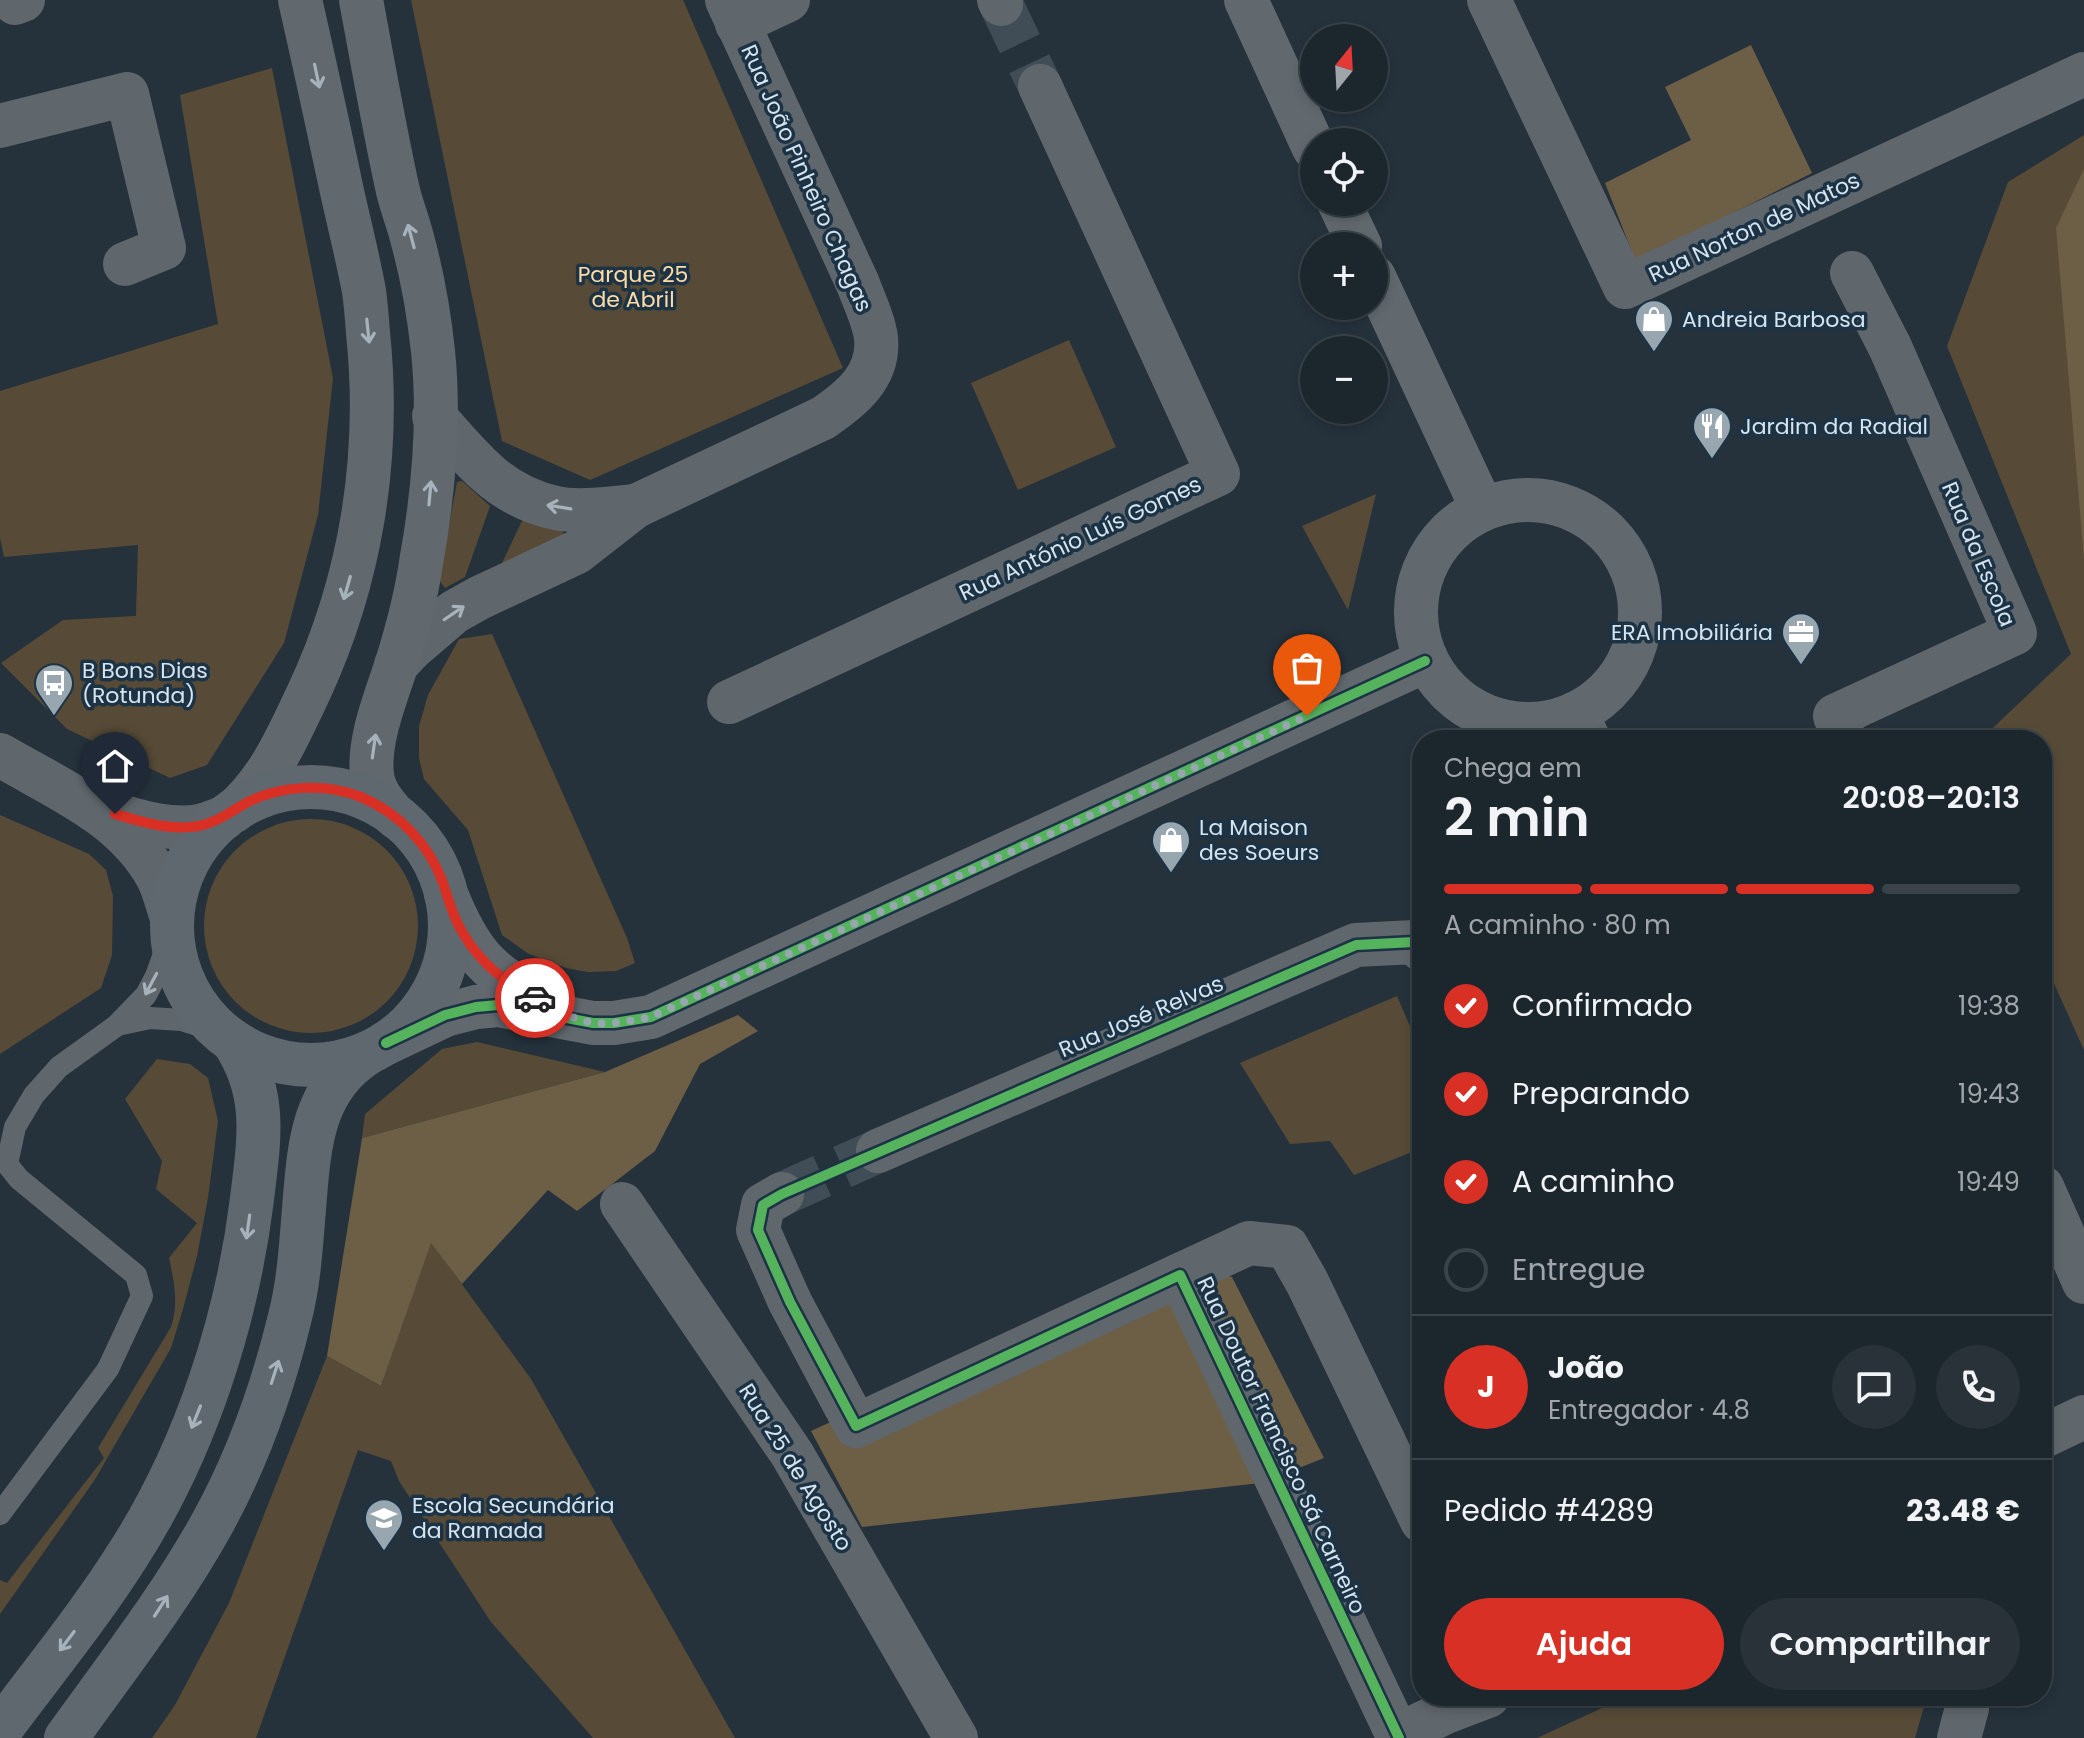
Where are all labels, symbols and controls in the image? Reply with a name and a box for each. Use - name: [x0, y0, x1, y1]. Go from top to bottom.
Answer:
- north arrow: [1300, 24, 1388, 112]
- map controls: [1300, 24, 1388, 424]
- street label: Rua João Pinheiro Chagas: [734, 40, 880, 317]
- one-way arrow: [310, 63, 325, 89]
- button: locate: [1300, 128, 1388, 216]
- street label: Rua Norton de Matos: [1644, 165, 1865, 290]
- one-way arrow: [403, 223, 418, 249]
- button: +: [1300, 232, 1388, 320]
- park label: Parque 25 de Abril: [578, 259, 688, 315]
- shop icon: Andreia Barbosa: [1633, 298, 1675, 353]
- place label: Andreia Barbosa: [1682, 304, 1866, 335]
- one-way arrow: [361, 317, 376, 344]
- button: −: [1300, 336, 1388, 424]
- restaurant icon: Jardim da Radial: [1691, 405, 1733, 460]
- place label: Jardim da Radial: [1740, 411, 1928, 442]
- street label: Rua António Luís Gomes: [954, 469, 1206, 608]
- street label: Rua da Escola: [1934, 477, 2023, 631]
- one-way arrow: [423, 480, 438, 507]
- one-way arrow: [547, 498, 572, 513]
- one-way arrow: [339, 575, 354, 601]
- one-way arrow: [442, 605, 464, 622]
- office icon: ERA Imobiliária: [1780, 611, 1822, 666]
- place label: ERA Imobiliária: [1611, 617, 1773, 648]
- pin: [1273, 634, 1341, 716]
- icon: bag: [1285, 646, 1329, 690]
- place label: B Bons Dias (Rotunda): [82, 655, 208, 711]
- bus stop icon: B Bons Dias (Rotunda): [33, 662, 75, 717]
- pin: [81, 732, 149, 814]
- one-way arrow: [367, 734, 382, 759]
- icon: home: [93, 744, 137, 788]
- text: Chega em: [1444, 750, 1582, 786]
- text: 20:08–20:13: [1842, 776, 2020, 819]
- text: 2 min: [1444, 781, 1590, 854]
- place label: La Maison des Soeurs: [1199, 812, 1319, 868]
- shop icon: La Maison des Soeurs: [1150, 819, 1192, 874]
- text: A caminho · 80 m: [1444, 907, 1671, 943]
- courier: [495, 958, 575, 1038]
- street label: Rua José Relvas: [1054, 968, 1228, 1065]
- one-way arrow: [143, 971, 159, 995]
- icon: car: [513, 976, 557, 1020]
- icon: check: [1444, 984, 1488, 1028]
- text: Confirmado: [1512, 984, 1693, 1027]
- text: 19:38: [1958, 988, 2020, 1024]
- icon: check: [1444, 1072, 1488, 1116]
- text: Preparando: [1512, 1072, 1690, 1115]
- text: 19:43: [1958, 1076, 2020, 1112]
- icon: check: [1444, 1160, 1488, 1204]
- text: A caminho: [1512, 1160, 1675, 1203]
- text: 19:49: [1957, 1164, 2020, 1200]
- one-way arrow: [240, 1214, 255, 1239]
- text: Entregue: [1512, 1248, 1645, 1291]
- street label: Rua Doutor Francisco Sá Carneiro: [1190, 1271, 1374, 1619]
- button: chat: [1832, 1345, 1916, 1429]
- button: phone: [1936, 1345, 2020, 1429]
- text: João: [1548, 1346, 1624, 1389]
- one-way arrow: [268, 1359, 283, 1385]
- text: J: [1477, 1365, 1495, 1408]
- street label: Rua 25 de Agosto: [731, 1378, 860, 1557]
- text: Entregador · 4.8: [1548, 1392, 1750, 1428]
- one-way arrow: [188, 1404, 202, 1429]
- text: Pedido #4289: [1444, 1489, 1654, 1532]
- text: 23.48 €: [1906, 1489, 2020, 1532]
- place label: Escola Secundária da Ramada: [412, 1490, 615, 1546]
- school or university icon: Escola Secundária da Ramada: [363, 1497, 405, 1552]
- one-way arrow: [153, 1595, 169, 1618]
- button: Ajuda: [1444, 1598, 1724, 1690]
- button: Compartilhar: [1740, 1598, 2020, 1690]
- one-way arrow: [58, 1630, 75, 1651]

